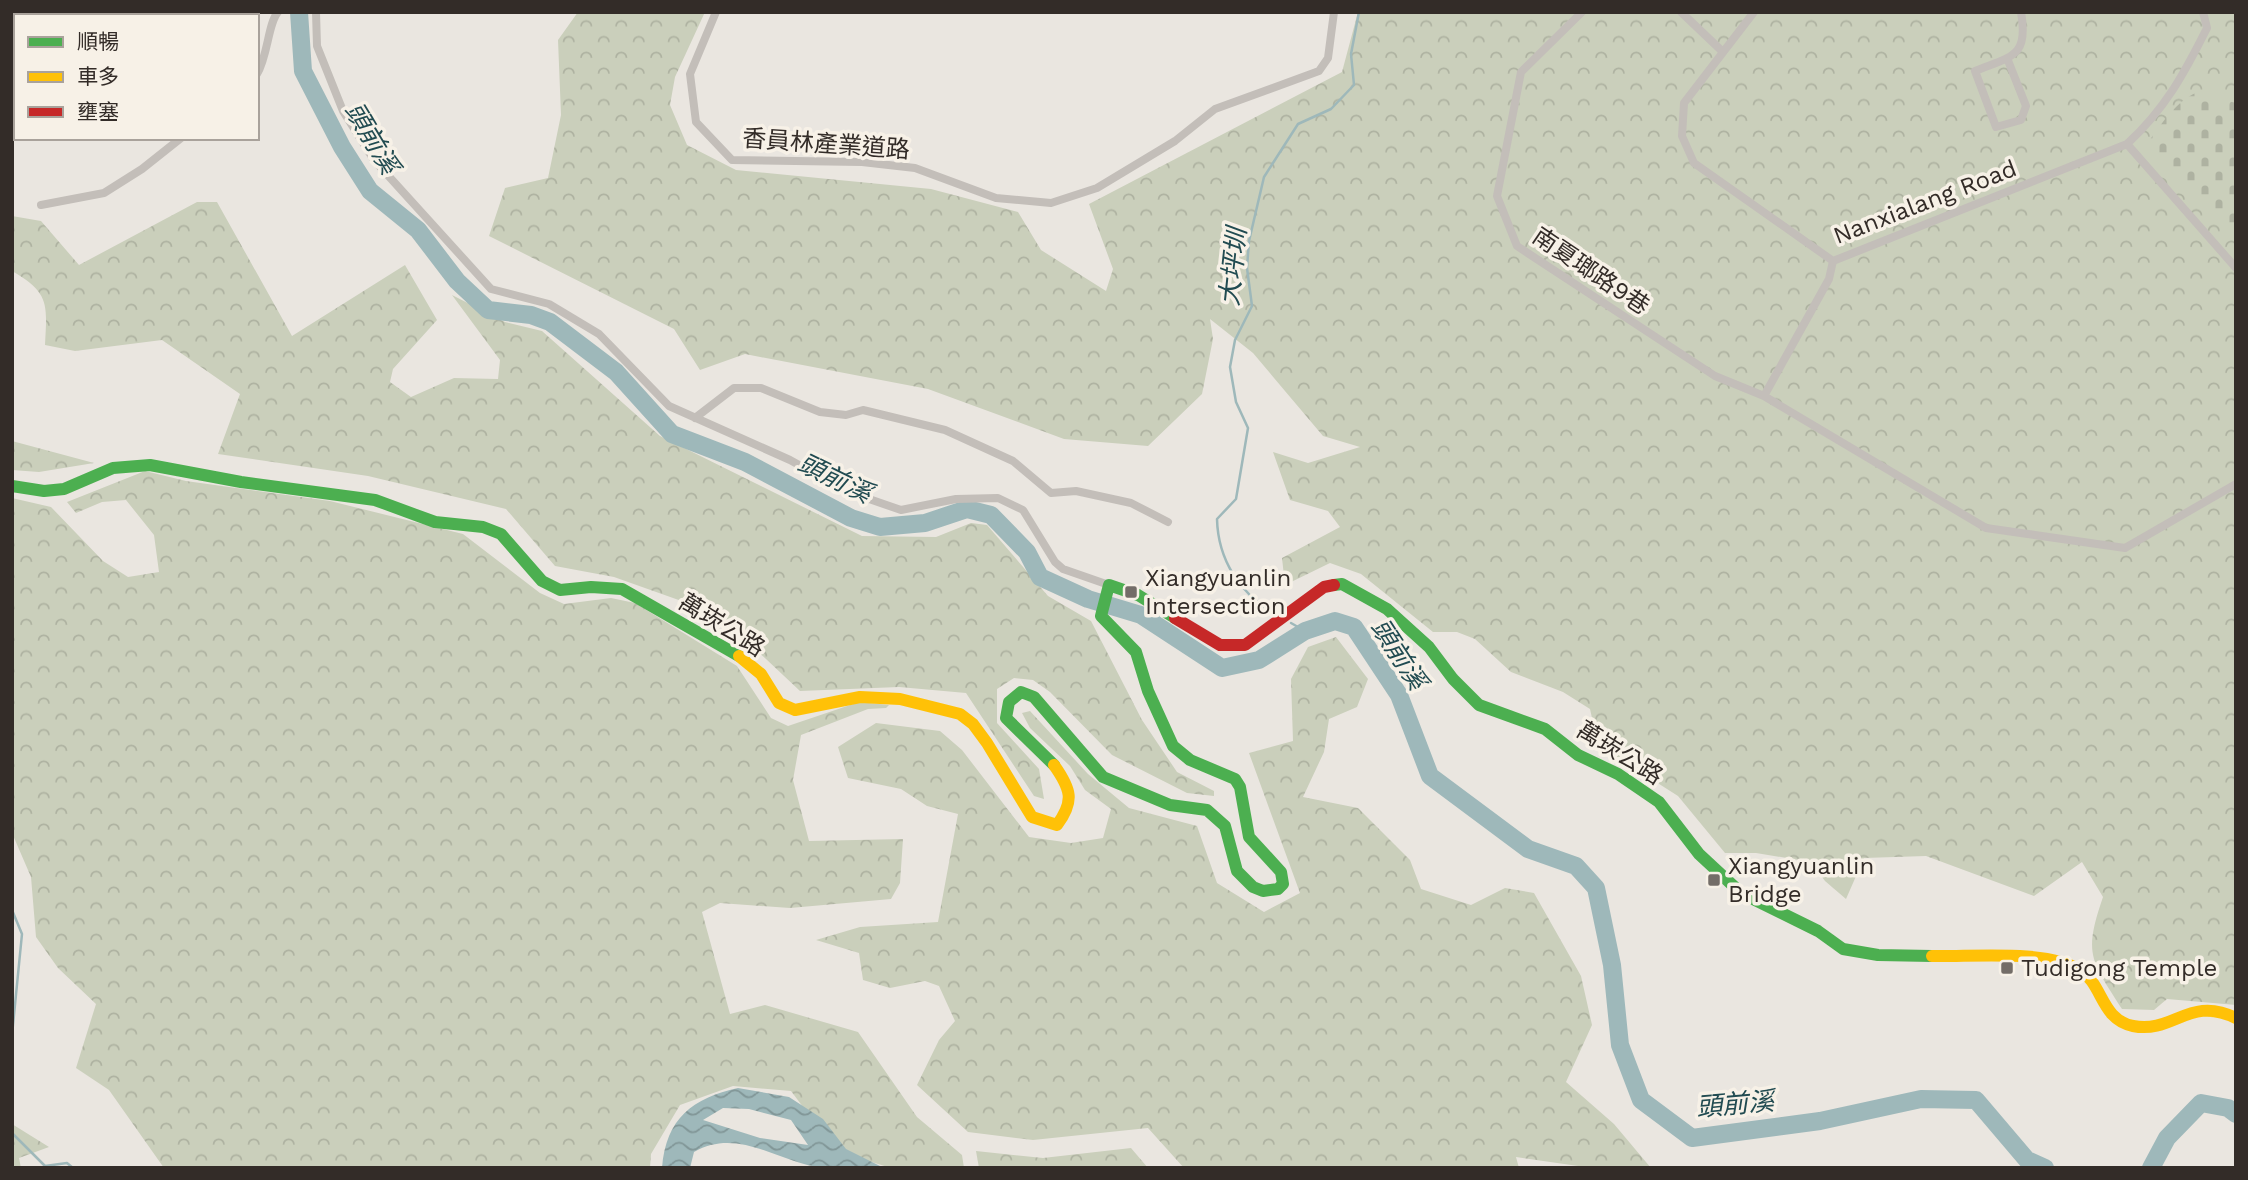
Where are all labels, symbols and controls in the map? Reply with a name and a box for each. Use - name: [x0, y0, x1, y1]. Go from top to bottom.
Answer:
- legend: [14, 14, 259, 140]
- text: 順暢: [77, 29, 119, 54]
- text: 車多: [77, 64, 119, 89]
- water label: 頭前溪: [339, 97, 407, 183]
- text: 壅塞: [77, 99, 119, 124]
- street label: 香員林產業道路: [741, 124, 911, 164]
- street label: Nanxialang Road: [1829, 154, 2021, 250]
- street label: 南夏瑯路9巷: [1527, 222, 1655, 320]
- water label: 大坪圳: [1214, 223, 1252, 307]
- water label: 頭前溪: [793, 447, 880, 510]
- place label: Xiangyuanlin Intersection: [1145, 564, 1291, 620]
- marker: Xiangyuanlin Intersection: [1123, 584, 1139, 600]
- street label: 萬崁公路: [674, 588, 770, 662]
- water label: 頭前溪: [1365, 613, 1435, 698]
- street label: 萬崁公路: [1572, 716, 1668, 790]
- place label: Xiangyuanlin Bridge: [1728, 852, 1874, 908]
- marker: Xiangyuanlin Bridge: [1706, 872, 1722, 888]
- place label: Tudigong Temple: [2021, 954, 2217, 982]
- marker: Tudigong Temple: [1999, 960, 2015, 976]
- water label: 頭前溪: [1695, 1085, 1779, 1122]

